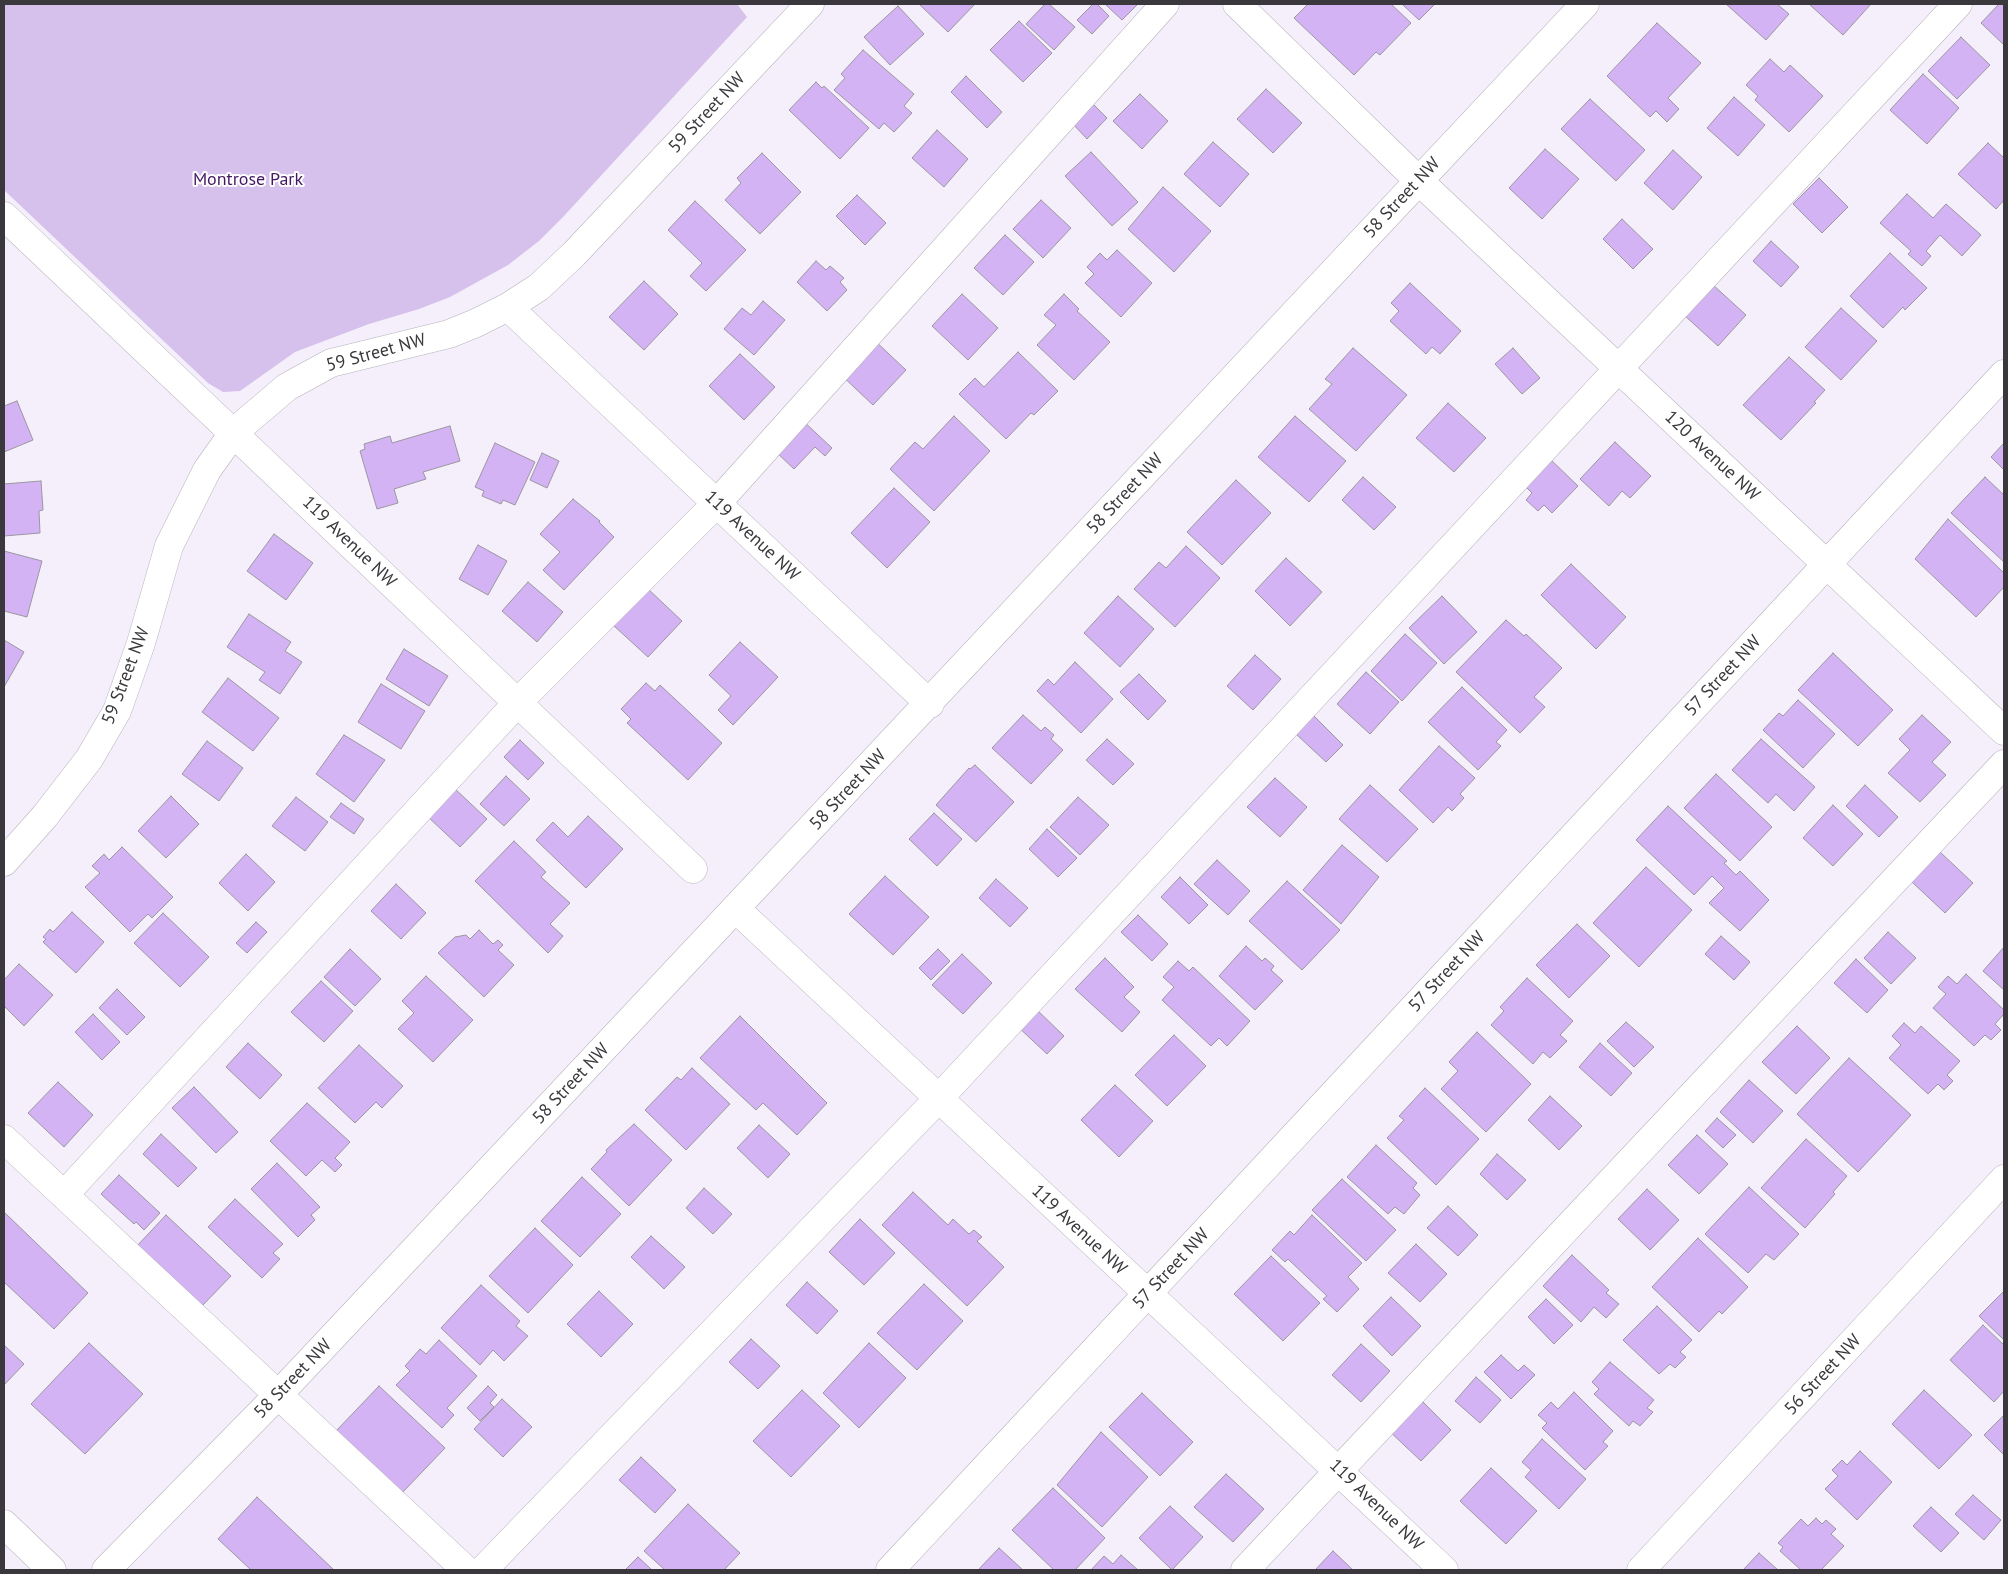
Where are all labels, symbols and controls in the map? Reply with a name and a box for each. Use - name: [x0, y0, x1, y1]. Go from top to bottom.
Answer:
- street label: 59 Street NW: [664, 68, 750, 158]
- street label: 58 Street NW: [1359, 153, 1445, 243]
- park label: Montrose Park: [193, 169, 303, 191]
- street label: 59 Street NW: [324, 329, 428, 377]
- street label: 120 Avenue NW: [1660, 406, 1764, 506]
- street label: 58 Street NW: [1082, 449, 1168, 539]
- street label: 119 Avenue NW: [700, 486, 804, 586]
- street label: 119 Avenue NW: [298, 492, 400, 592]
- street label: 59 Street NW: [98, 624, 154, 728]
- street label: 57 Street NW: [1680, 631, 1766, 721]
- street label: 58 Street NW: [805, 745, 891, 835]
- street label: 57 Street NW: [1404, 927, 1490, 1017]
- street label: 58 Street NW: [528, 1039, 614, 1129]
- street label: 119 Avenue NW: [1027, 1180, 1131, 1280]
- street label: 57 Street NW: [1128, 1224, 1214, 1314]
- street label: 56 Street NW: [1780, 1330, 1866, 1420]
- street label: 58 Street NW: [250, 1335, 336, 1423]
- street label: 119 Avenue NW: [1325, 1455, 1427, 1555]

